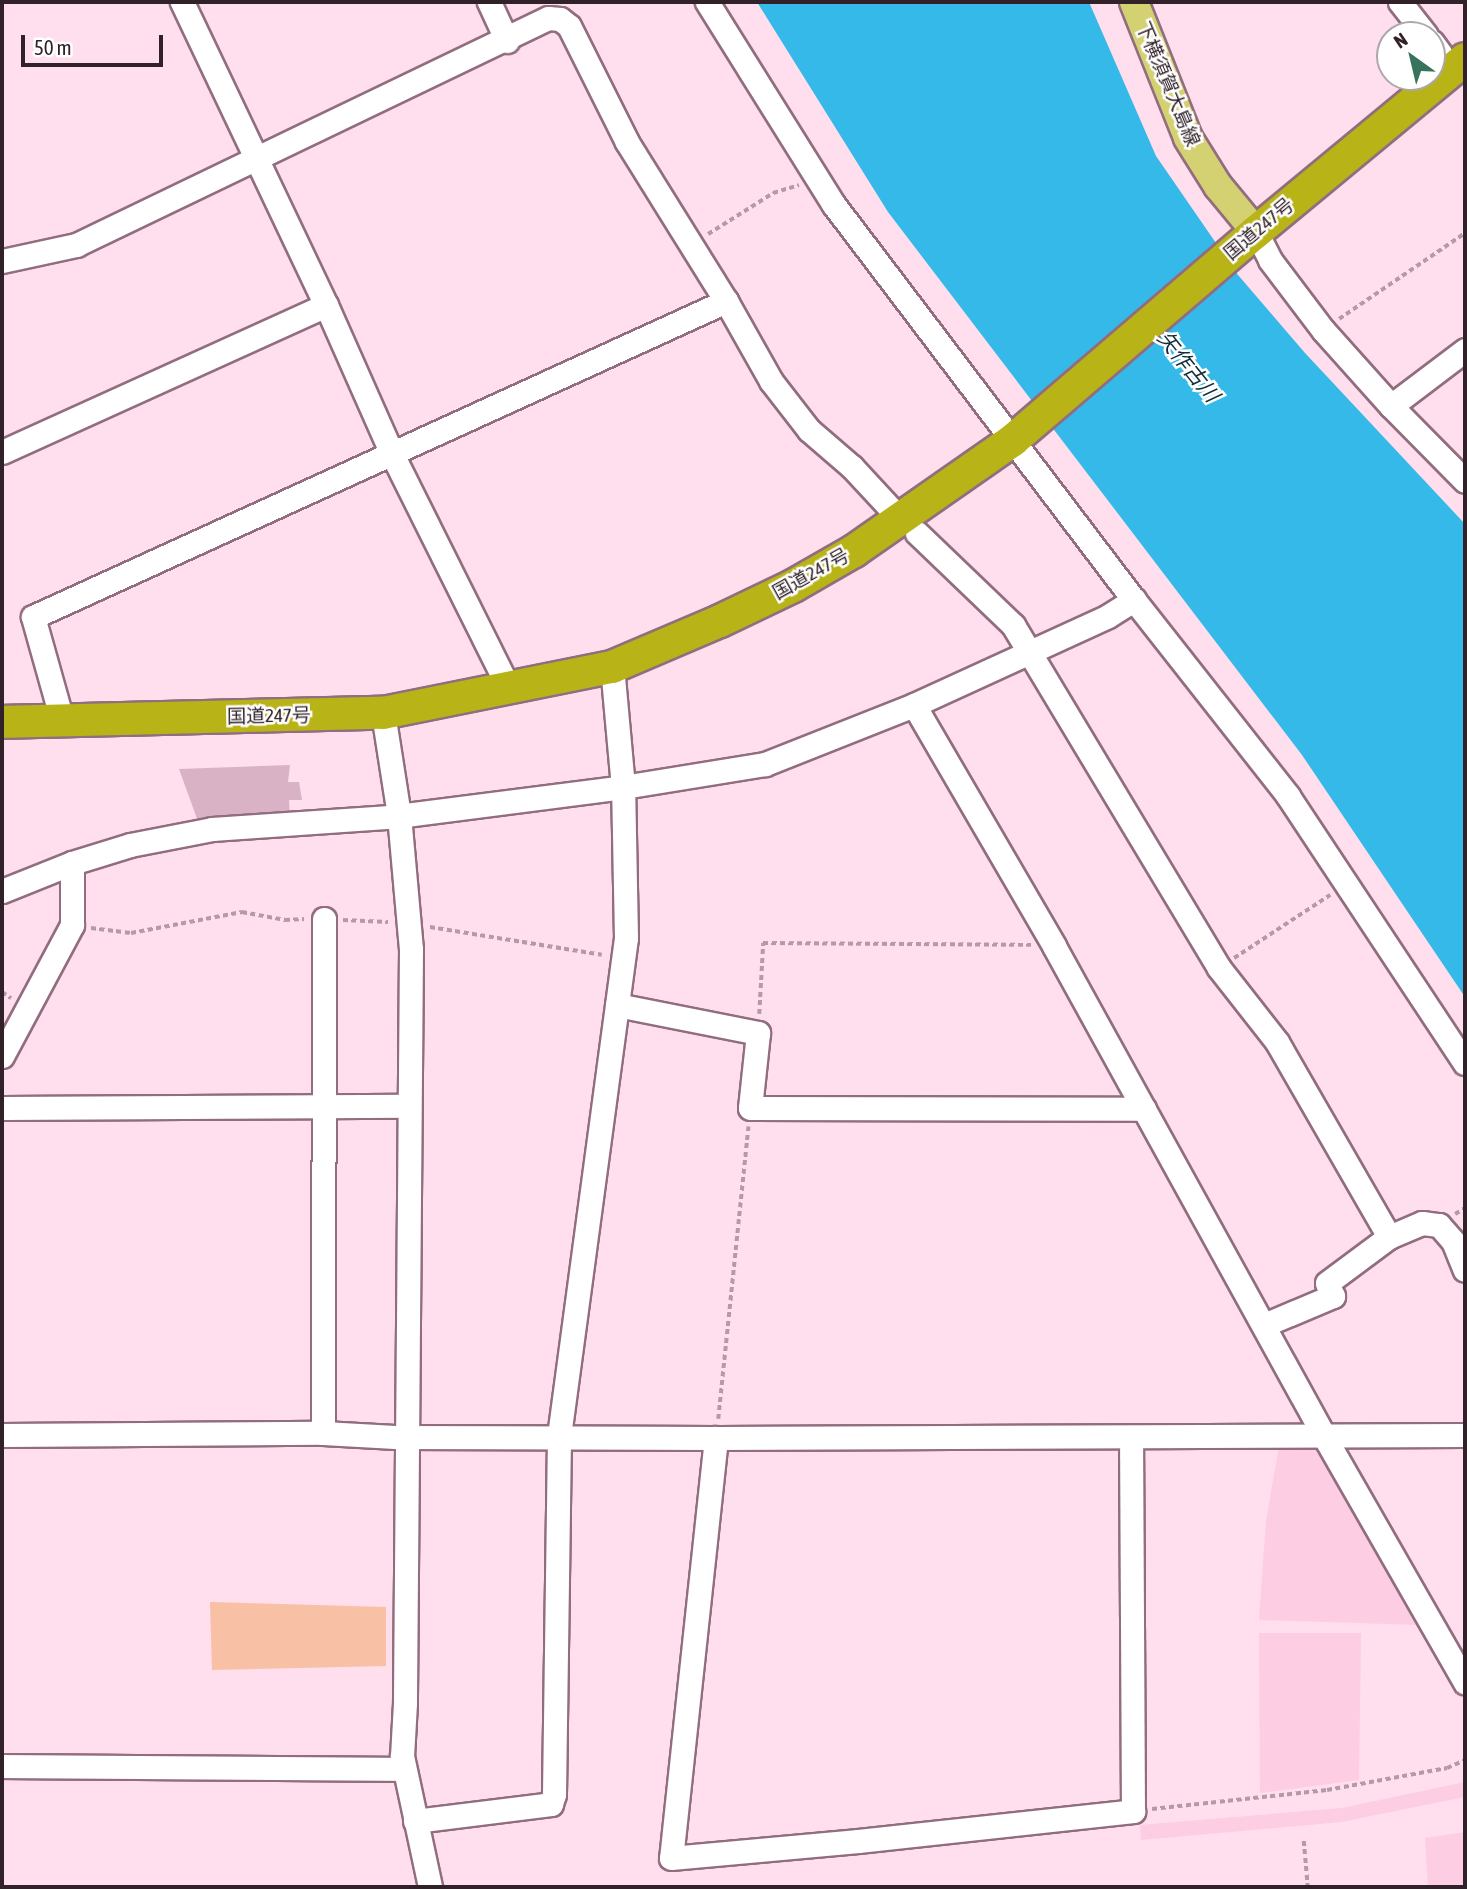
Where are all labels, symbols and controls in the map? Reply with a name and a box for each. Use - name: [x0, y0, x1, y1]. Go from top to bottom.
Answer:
- street label: 下横須賀大島線: [1132, 18, 1204, 150]
- scale bar: [24, 21, 166, 65]
- north arrow: [1376, 21, 1446, 91]
- text: N: [1390, 28, 1411, 53]
- text: 50 m: [34, 35, 72, 59]
- street label: 国道247号: [1220, 193, 1298, 265]
- water label: 矢作古川: [1153, 325, 1225, 407]
- street label: 国道247号: [769, 544, 853, 604]
- street label: 国道247号: [227, 704, 311, 728]

